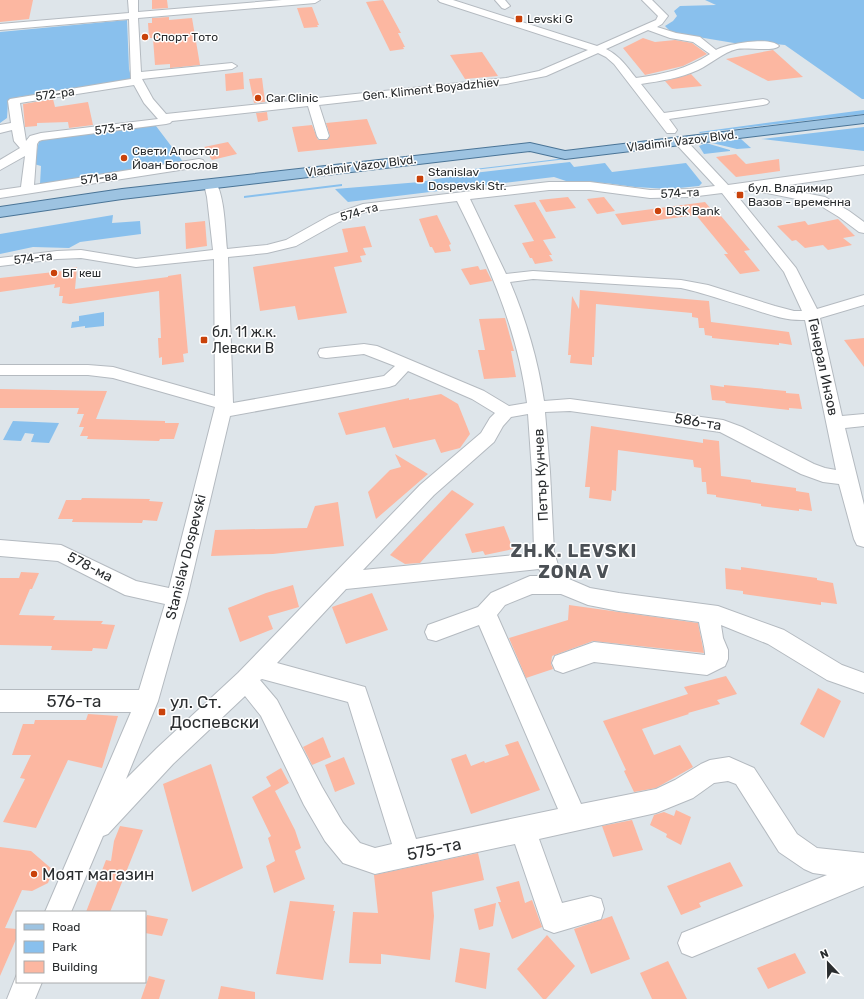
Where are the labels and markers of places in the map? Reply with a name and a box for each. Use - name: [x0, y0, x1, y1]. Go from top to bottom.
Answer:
- place label: Levski G: [527, 12, 573, 26]
- marker: Levski G: [514, 14, 524, 24]
- place label: Спорт Тото: [153, 30, 218, 44]
- marker: Спорт Тото: [140, 32, 150, 42]
- place label: Car Clinic: [266, 91, 319, 105]
- marker: Car Clinic: [253, 93, 263, 103]
- place label: Свети Апостол Йоан Богослов: [132, 144, 219, 172]
- marker: Свети Апостол Йоан Богослов: [119, 153, 129, 163]
- place label: Stanislav Dospevski Str.: [428, 165, 507, 193]
- marker: Stanislav Dospevski Str.: [415, 174, 425, 184]
- place label: бул. Владимир Вазов - временна: [748, 181, 851, 209]
- marker: бул. Владимир Вазов - временна: [735, 190, 745, 200]
- place label: DSK Bank: [666, 204, 721, 218]
- marker: DSK Bank: [653, 206, 663, 216]
- place label: БГ кеш: [62, 266, 101, 280]
- marker: БГ кеш: [49, 268, 59, 278]
- place label: бл. 11 ж.к. Левски В: [212, 324, 276, 357]
- marker: бл. 11 ж.к. Левски В: [199, 335, 209, 345]
- place label: ул. Ст. Доспевски: [170, 692, 259, 732]
- marker: ул. Ст. Доспевски: [157, 707, 167, 717]
- place label: Моят магазин: [42, 864, 154, 884]
- marker: Моят магазин: [29, 869, 39, 879]

